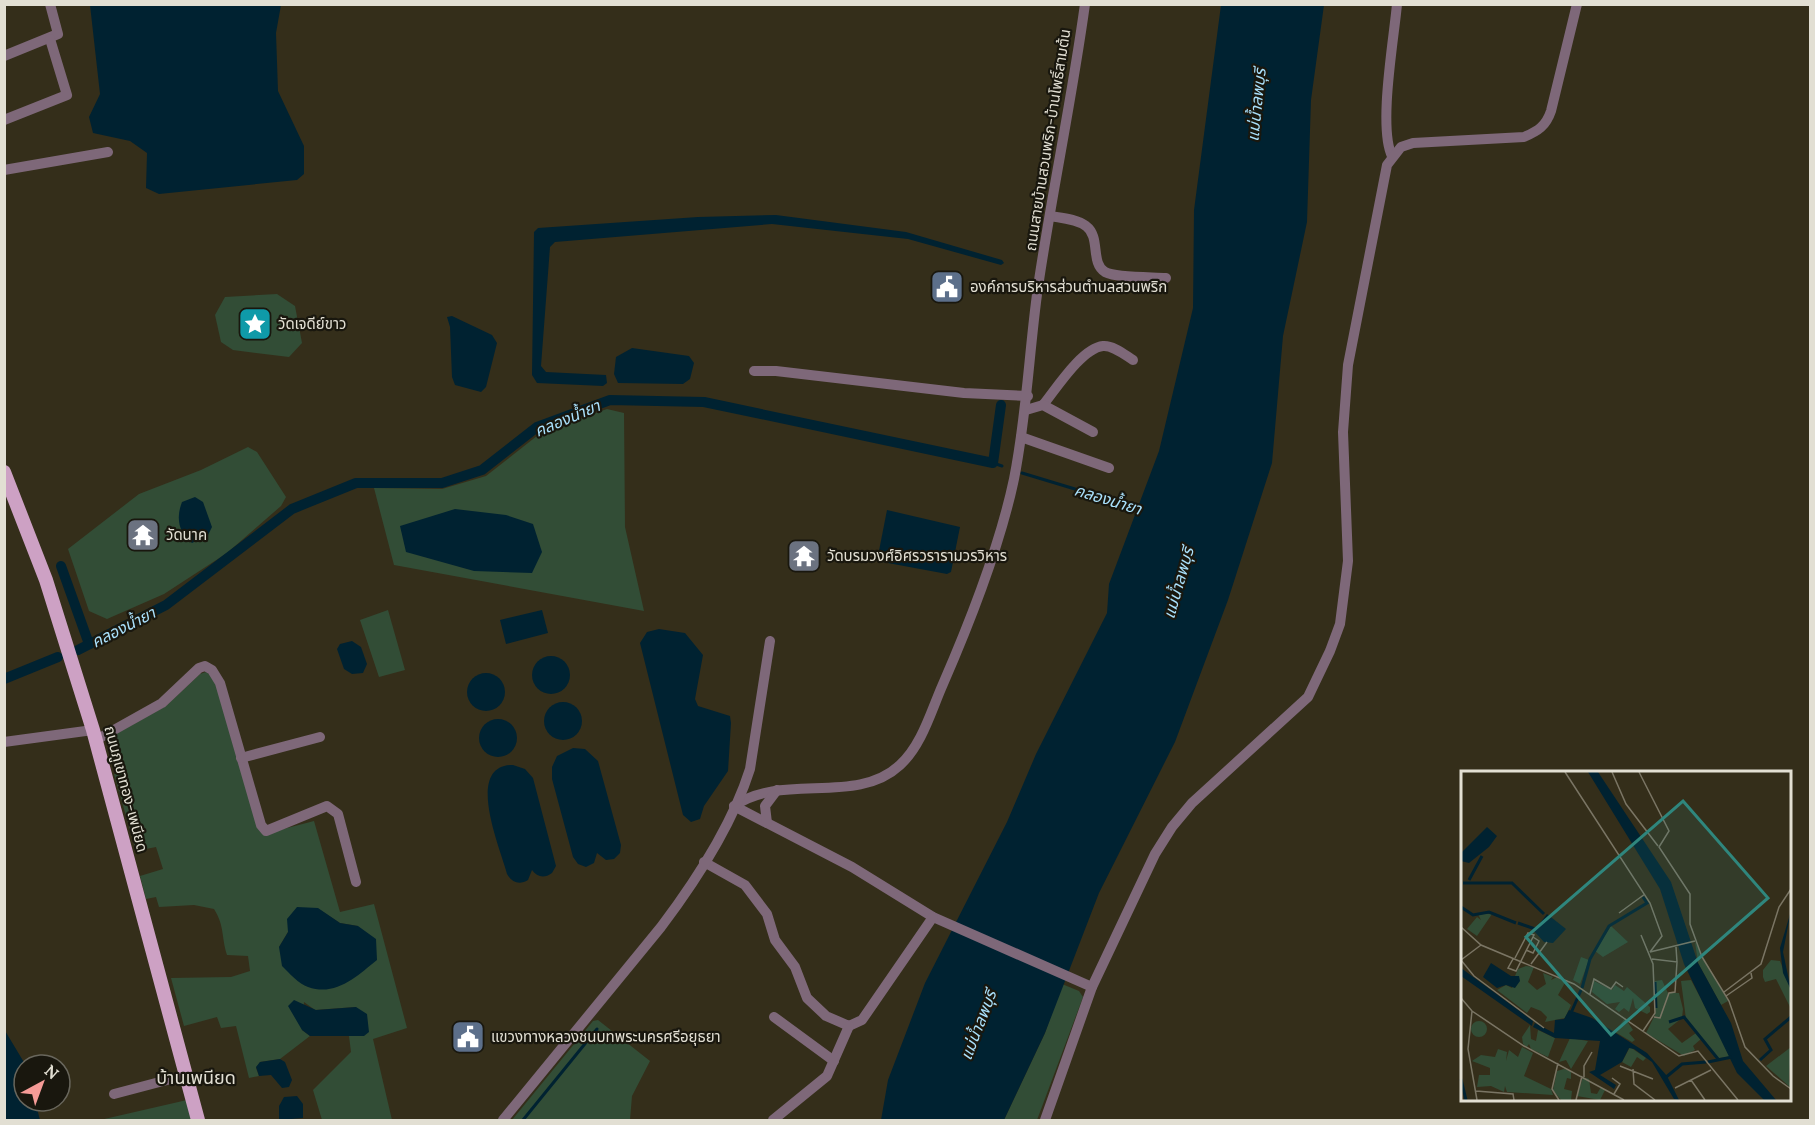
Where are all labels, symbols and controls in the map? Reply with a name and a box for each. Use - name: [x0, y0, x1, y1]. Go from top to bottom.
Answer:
- street label: ถนนสายบ้านสวนพริก-บ้านโพธิ์สามต้น: [1021, 28, 1074, 252]
- water label: แม่น้ำลพบุรี: [1241, 65, 1271, 142]
- public building icon: องค์การบริหารส่วนตำบลสวนพริก: [929, 269, 965, 305]
- place label: องค์การบริหารส่วนตำบลสวนพริก: [970, 277, 1167, 296]
- place icon: วัดเจดีย์ขาว: [237, 306, 273, 342]
- place label: วัดเจดีย์ขาว: [278, 314, 346, 333]
- water label: คลองน้ำยา: [531, 394, 604, 441]
- water label: คลองน้ำยา: [1072, 478, 1146, 519]
- temple icon: วัดนาค: [125, 517, 161, 553]
- place label: วัดนาค: [166, 525, 207, 544]
- temple icon: วัดบรมวงศ์อิศรวรารามวรวิหาร: [786, 538, 822, 574]
- water label: แม่น้ำลพบุรี: [1157, 542, 1199, 621]
- place label: วัดบรมวงศ์อิศรวรารามวรวิหาร: [827, 546, 1007, 565]
- water label: คลองน้ำยา: [87, 601, 160, 652]
- street label: ถนนภูเขาทอง-เพนียด: [100, 724, 152, 854]
- inset map: [1461, 771, 1791, 1101]
- water label: แม่น้ำลพบุรี: [955, 984, 1002, 1063]
- public building icon: แขวงทางหลวงชนบทพระนครศรีอยุธยา: [450, 1019, 486, 1055]
- place label: แขวงทางหลวงชนบทพระนครศรีอยุธยา: [491, 1027, 721, 1046]
- north arrow: [12, 1053, 72, 1113]
- text: N: [41, 1060, 63, 1083]
- district label: บ้านเพนียด: [156, 1066, 236, 1089]

